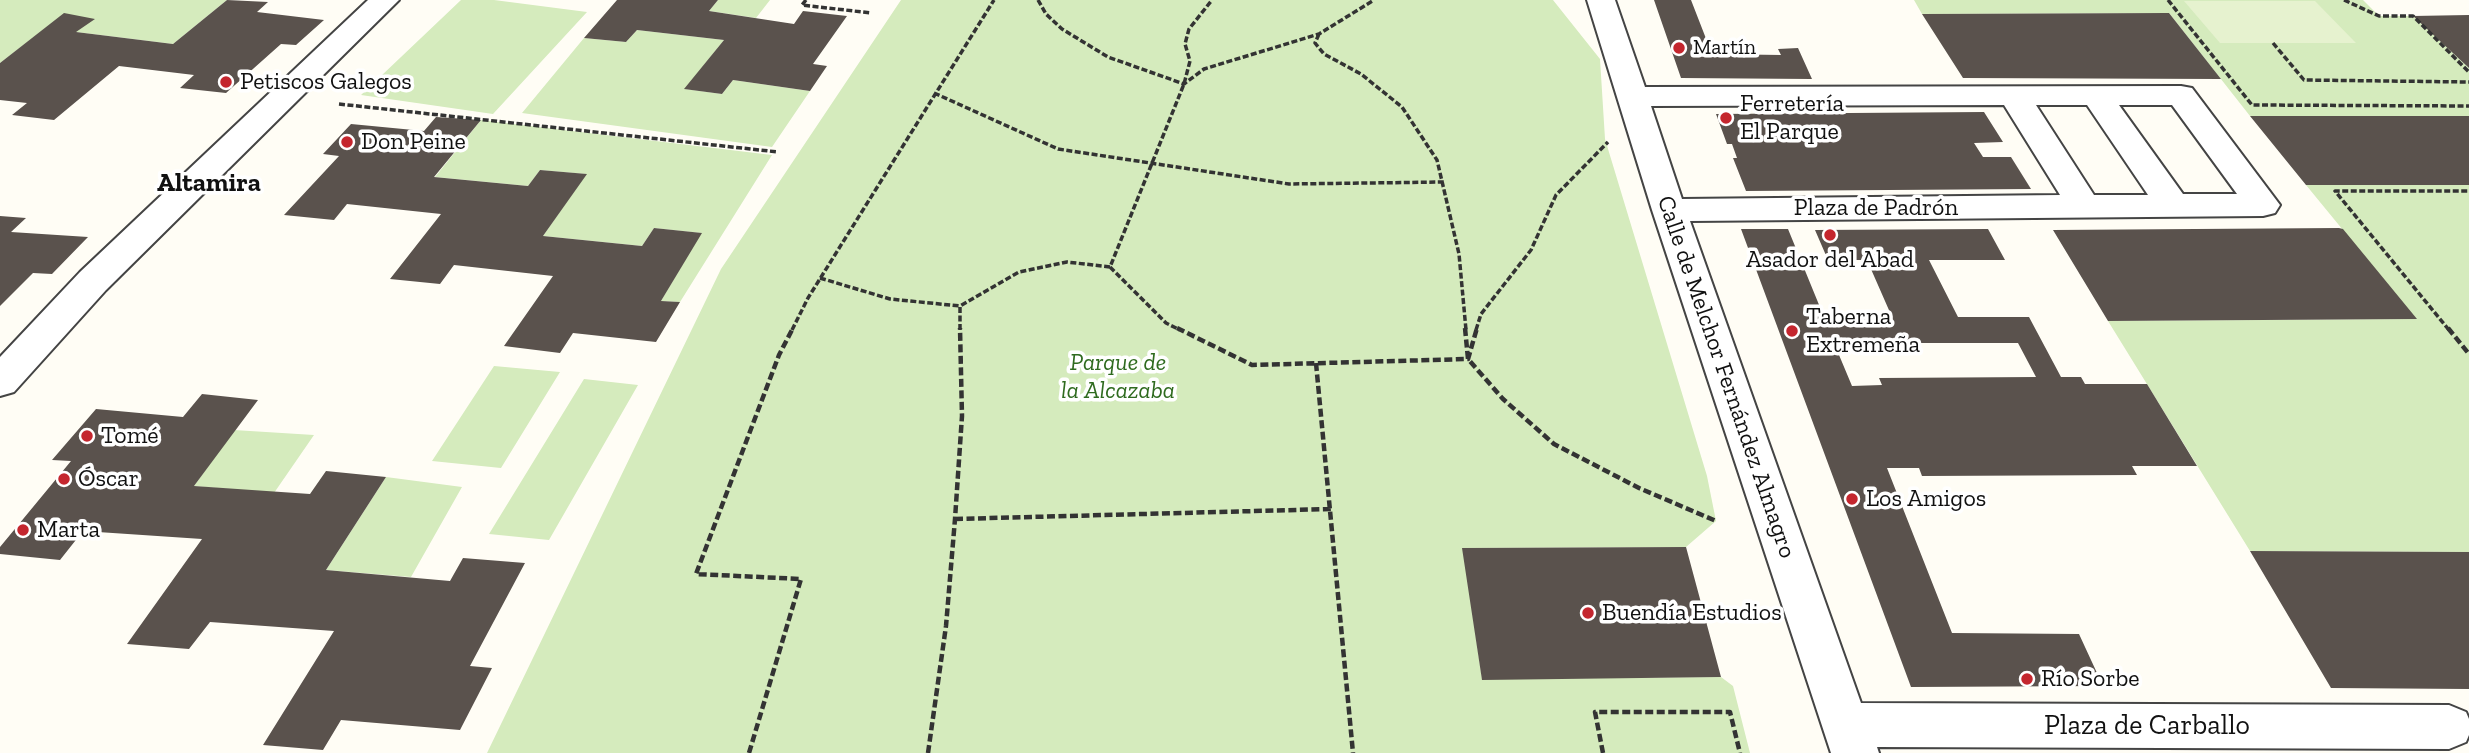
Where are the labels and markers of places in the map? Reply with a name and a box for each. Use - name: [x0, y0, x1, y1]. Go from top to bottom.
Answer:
- place label: Martín: [1693, 35, 1756, 61]
- marker: Martín: [1671, 40, 1687, 56]
- place label: Petiscos Galegos: [240, 68, 412, 96]
- marker: Petiscos Galegos: [218, 74, 234, 90]
- place label: Ferretería El Parque: [1740, 90, 1844, 146]
- marker: Ferretería El Parque: [1718, 110, 1734, 126]
- place label: Don Peine: [361, 128, 466, 156]
- marker: Don Peine: [339, 134, 355, 150]
- marker: Asador del Abad: [1822, 227, 1838, 243]
- place label: Asador del Abad: [1746, 246, 1914, 274]
- place label: Taberna Extremeña: [1806, 303, 1920, 359]
- marker: Taberna Extremeña: [1784, 323, 1800, 339]
- place label: Tomé: [101, 422, 159, 450]
- marker: Tomé: [79, 428, 95, 444]
- place label: Óscar: [78, 465, 139, 493]
- marker: Óscar: [56, 471, 72, 487]
- place label: Los Amigos: [1866, 485, 1986, 513]
- marker: Los Amigos: [1844, 491, 1860, 507]
- place label: Marta: [37, 516, 100, 544]
- marker: Marta: [15, 522, 31, 538]
- place label: Buendía Estudios: [1602, 599, 1782, 627]
- marker: Buendía Estudios: [1580, 605, 1596, 621]
- place label: Río Sorbe: [2041, 665, 2140, 693]
- marker: Río Sorbe: [2019, 671, 2035, 687]

